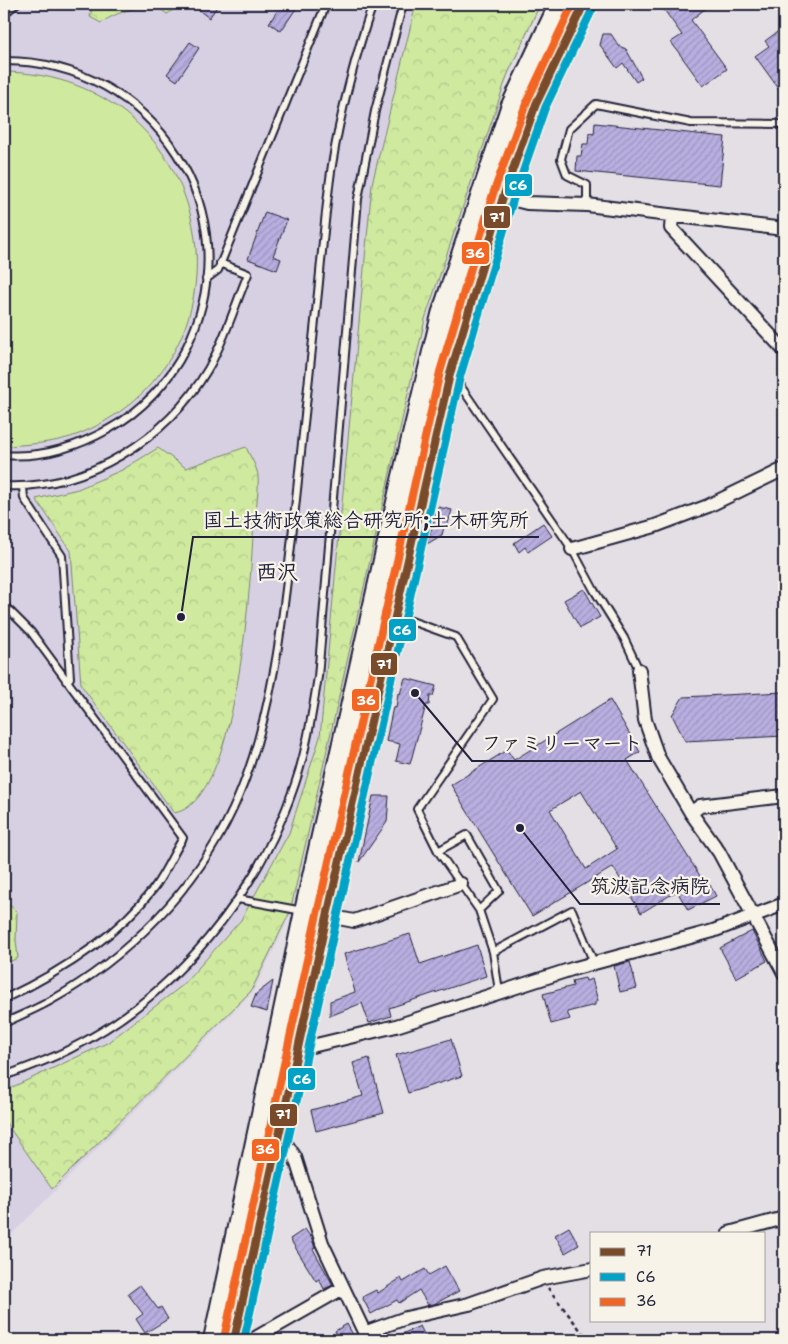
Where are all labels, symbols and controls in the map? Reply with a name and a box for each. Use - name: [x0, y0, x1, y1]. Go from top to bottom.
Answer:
- line badge: C6: [504, 173, 533, 197]
- text: C6: [509, 176, 527, 194]
- line badge: 71: [483, 205, 511, 229]
- text: 71: [489, 208, 505, 226]
- line badge: 36: [461, 241, 490, 265]
- text: 36: [465, 244, 485, 262]
- callout: 国土技術政策総合研究所;土木研究所: [193, 502, 539, 537]
- text: 国土技術政策総合研究所;土木研究所: [203, 507, 529, 533]
- district label: 西沢: [256, 558, 298, 586]
- line badge: C6: [388, 618, 417, 642]
- text: C6: [393, 621, 411, 639]
- line badge: 71: [370, 652, 398, 676]
- text: 71: [376, 655, 392, 673]
- line badge: 36: [351, 688, 380, 712]
- text: 36: [356, 691, 376, 709]
- callout: ファミリーマート: [472, 726, 652, 761]
- text: ファミリーマート: [482, 730, 642, 756]
- callout: 筑波記念病院: [580, 869, 720, 904]
- text: 筑波記念病院: [590, 873, 710, 899]
- line badge: C6: [287, 1067, 316, 1091]
- text: C6: [293, 1070, 311, 1088]
- line badge: 71: [269, 1103, 298, 1127]
- text: 71: [275, 1105, 291, 1123]
- line badge: 36: [251, 1138, 280, 1162]
- text: 36: [255, 1140, 275, 1158]
- legend: [590, 1232, 766, 1322]
- text: 71: [636, 1241, 652, 1261]
- text: C6: [636, 1267, 656, 1287]
- text: 36: [636, 1291, 657, 1311]

